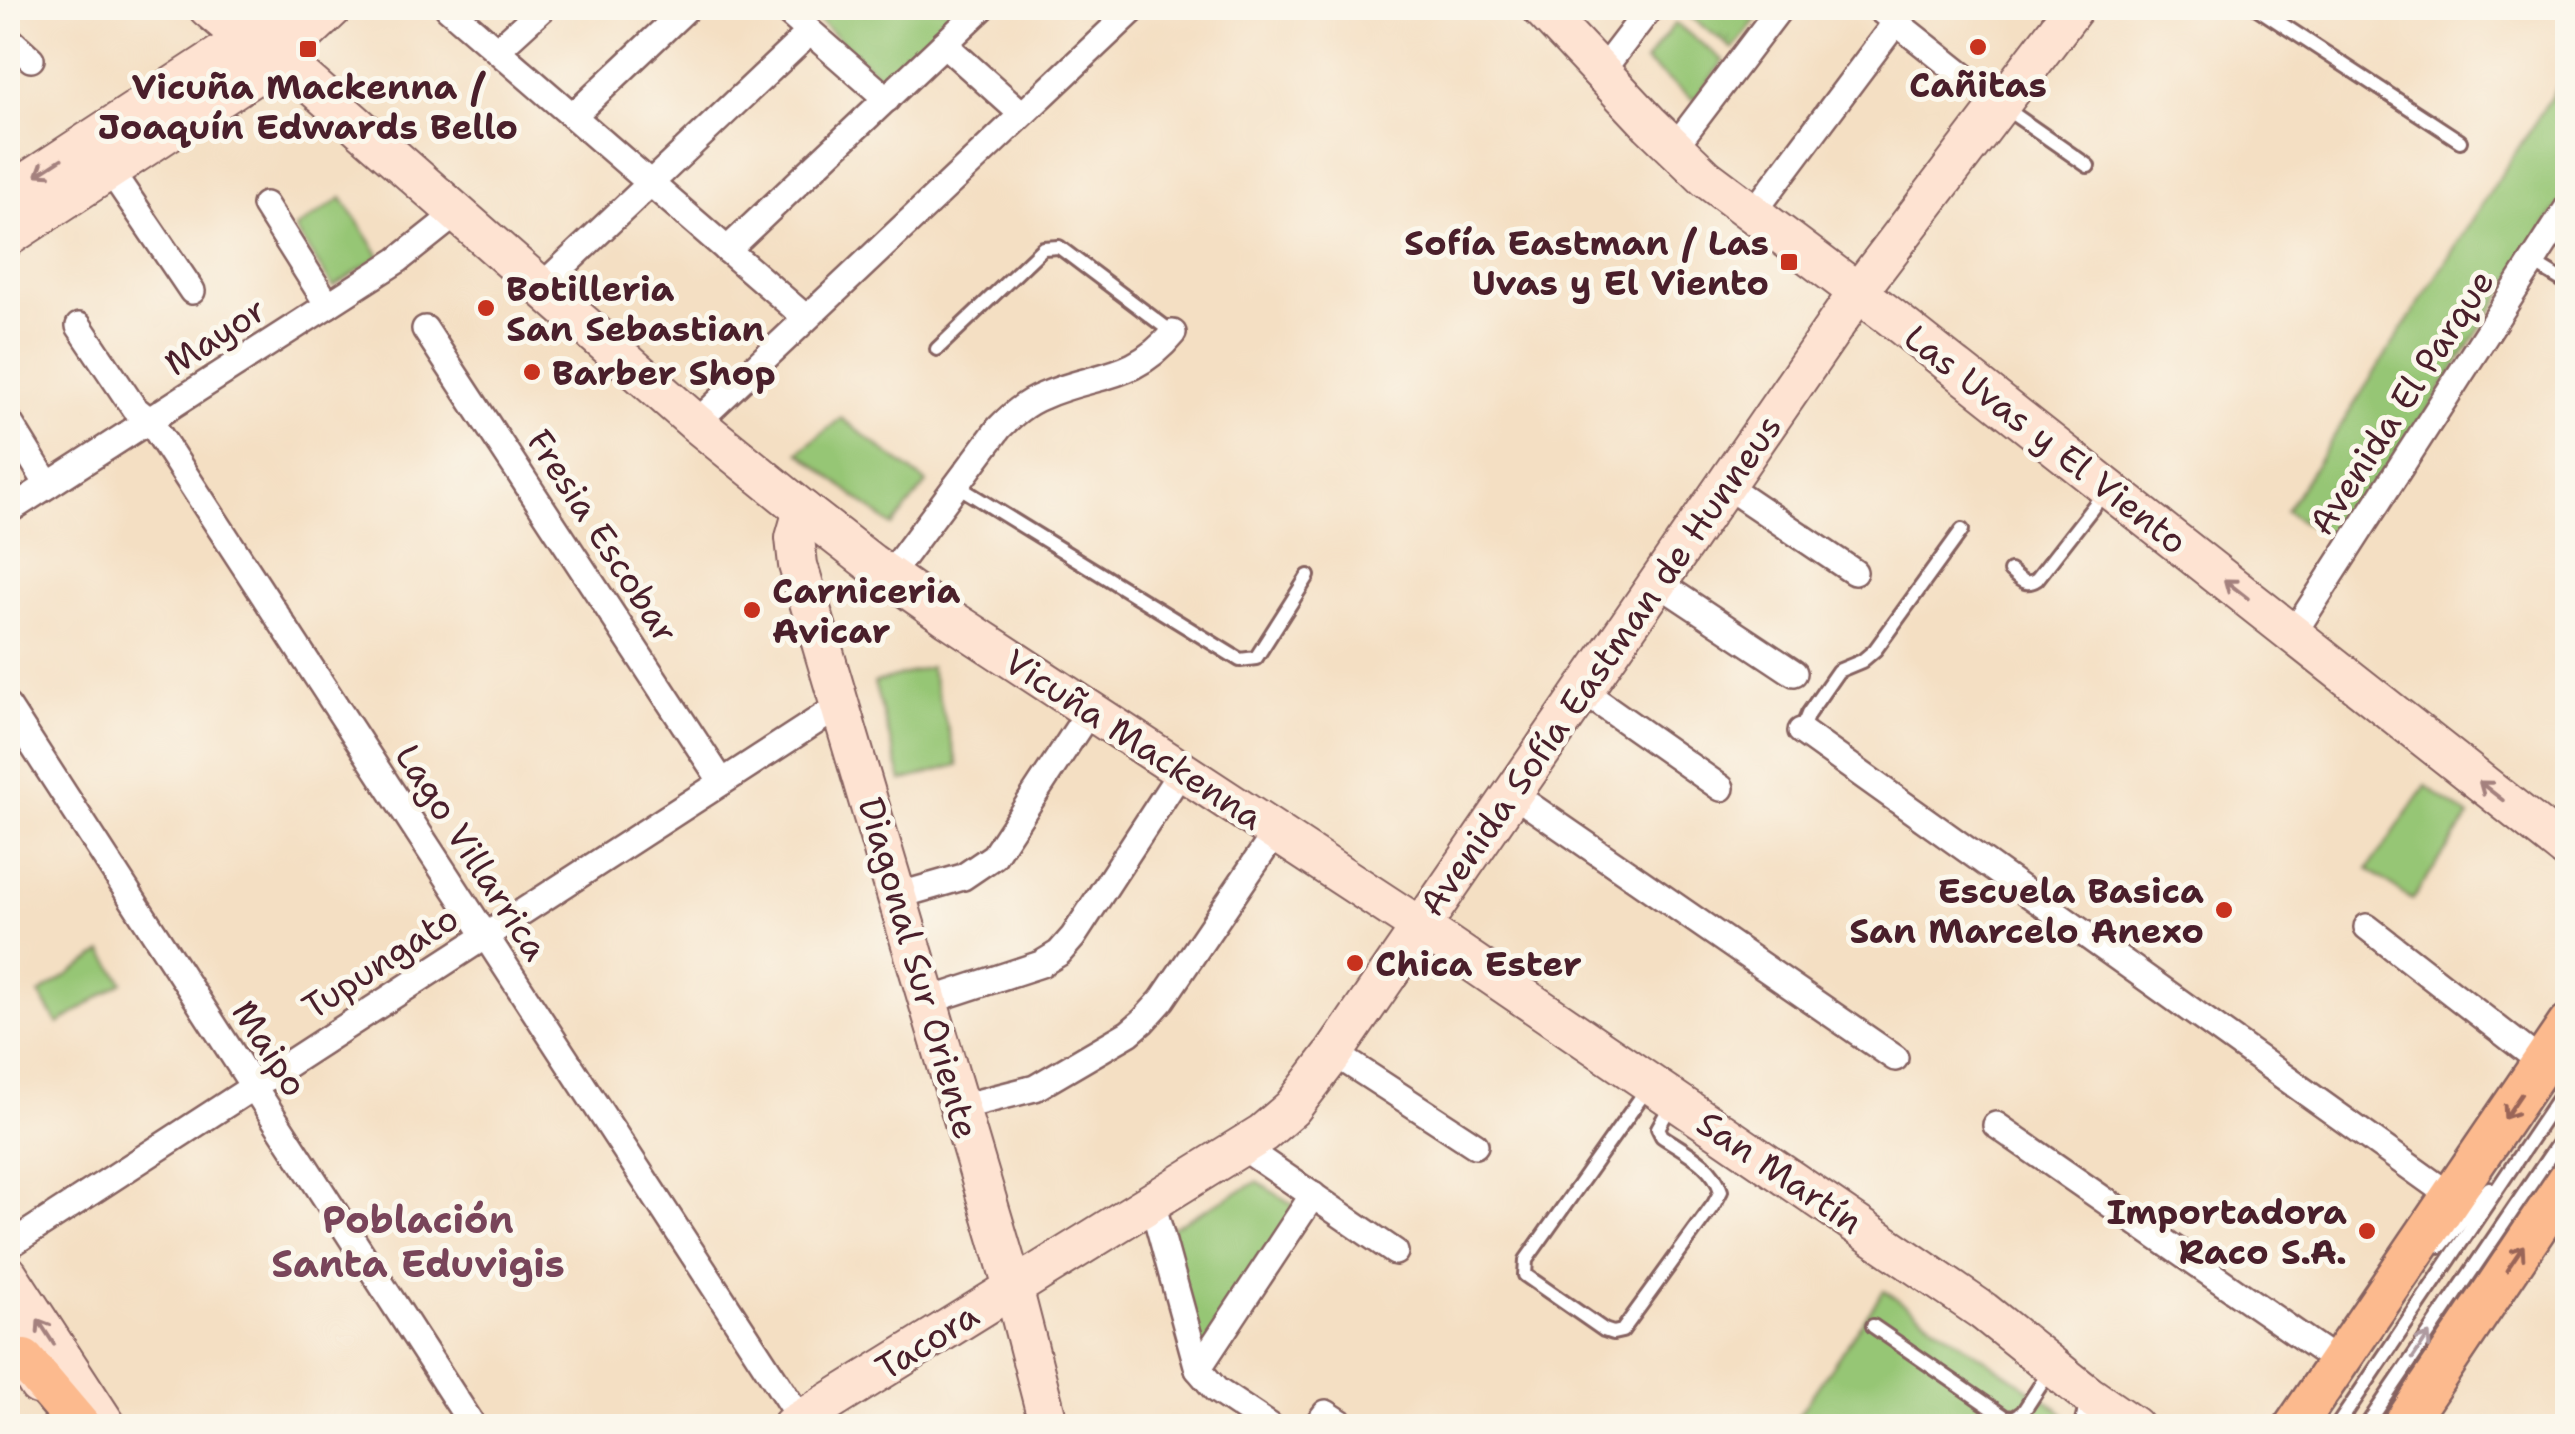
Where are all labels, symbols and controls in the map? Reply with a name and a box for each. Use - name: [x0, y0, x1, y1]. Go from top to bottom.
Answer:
- marker: Cañitas: [1967, 36, 1989, 58]
- marker: Vicuña Mackenna / Joaquín Edwards Bello: [297, 38, 319, 60]
- place label: Cañitas: [1909, 61, 2047, 108]
- place label: Vicuña Mackenna / Joaquín Edwards Bello: [98, 63, 518, 150]
- one-way arrow: [35, 156, 63, 177]
- place label: Sofía Eastman / Las Uvas y El Viento: [1404, 219, 1769, 306]
- marker: Sofía Eastman / Las Uvas y El Viento: [1778, 251, 1800, 273]
- street label: Avenida El Parque: [2298, 260, 2504, 544]
- place label: Botilleria San Sebastian: [506, 265, 765, 352]
- street label: Mayor: [155, 286, 275, 386]
- marker: Botilleria San Sebastian: [475, 297, 497, 319]
- street label: Las Uvas y El Viento: [1895, 314, 2197, 564]
- place label: Barber Shop: [552, 349, 776, 396]
- marker: Barber Shop: [521, 361, 543, 383]
- street label: Avenida Sofía Eastman de Hunneus: [1408, 405, 1792, 925]
- street label: Fresia Escobar: [516, 420, 690, 652]
- place label: Carniceria Avicar: [772, 567, 961, 654]
- one-way arrow: [2224, 578, 2250, 600]
- marker: Carniceria Avicar: [741, 599, 763, 621]
- street label: Vicuña Mackenna: [996, 638, 1273, 840]
- street label: Lago Villarrica: [385, 735, 560, 969]
- one-way arrow: [2478, 781, 2505, 802]
- street label: Diagonal Sur Oriente: [848, 792, 990, 1144]
- place label: Escuela Basica San Marcelo Anexo: [1849, 867, 2204, 954]
- street label: Tupungato: [293, 894, 467, 1030]
- marker: Escuela Basica San Marcelo Anexo: [2213, 899, 2235, 921]
- place label: Chica Ester: [1375, 940, 1582, 987]
- marker: Chica Ester: [1344, 952, 1366, 974]
- street label: Maipo: [221, 991, 319, 1105]
- one-way arrow: [2503, 1092, 2524, 1120]
- street label: San Martín: [1688, 1099, 1872, 1245]
- place label: Importadora Raco S.A.: [2106, 1188, 2347, 1275]
- district label: Población Santa Eduvigis: [271, 1194, 565, 1289]
- marker: Importadora Raco S.A.: [2356, 1220, 2378, 1242]
- one-way arrow: [2504, 1244, 2525, 1272]
- street label: Tacora: [867, 1291, 987, 1391]
- one-way arrow: [35, 1319, 56, 1347]
- one-way arrow: [2410, 1332, 2431, 1360]

